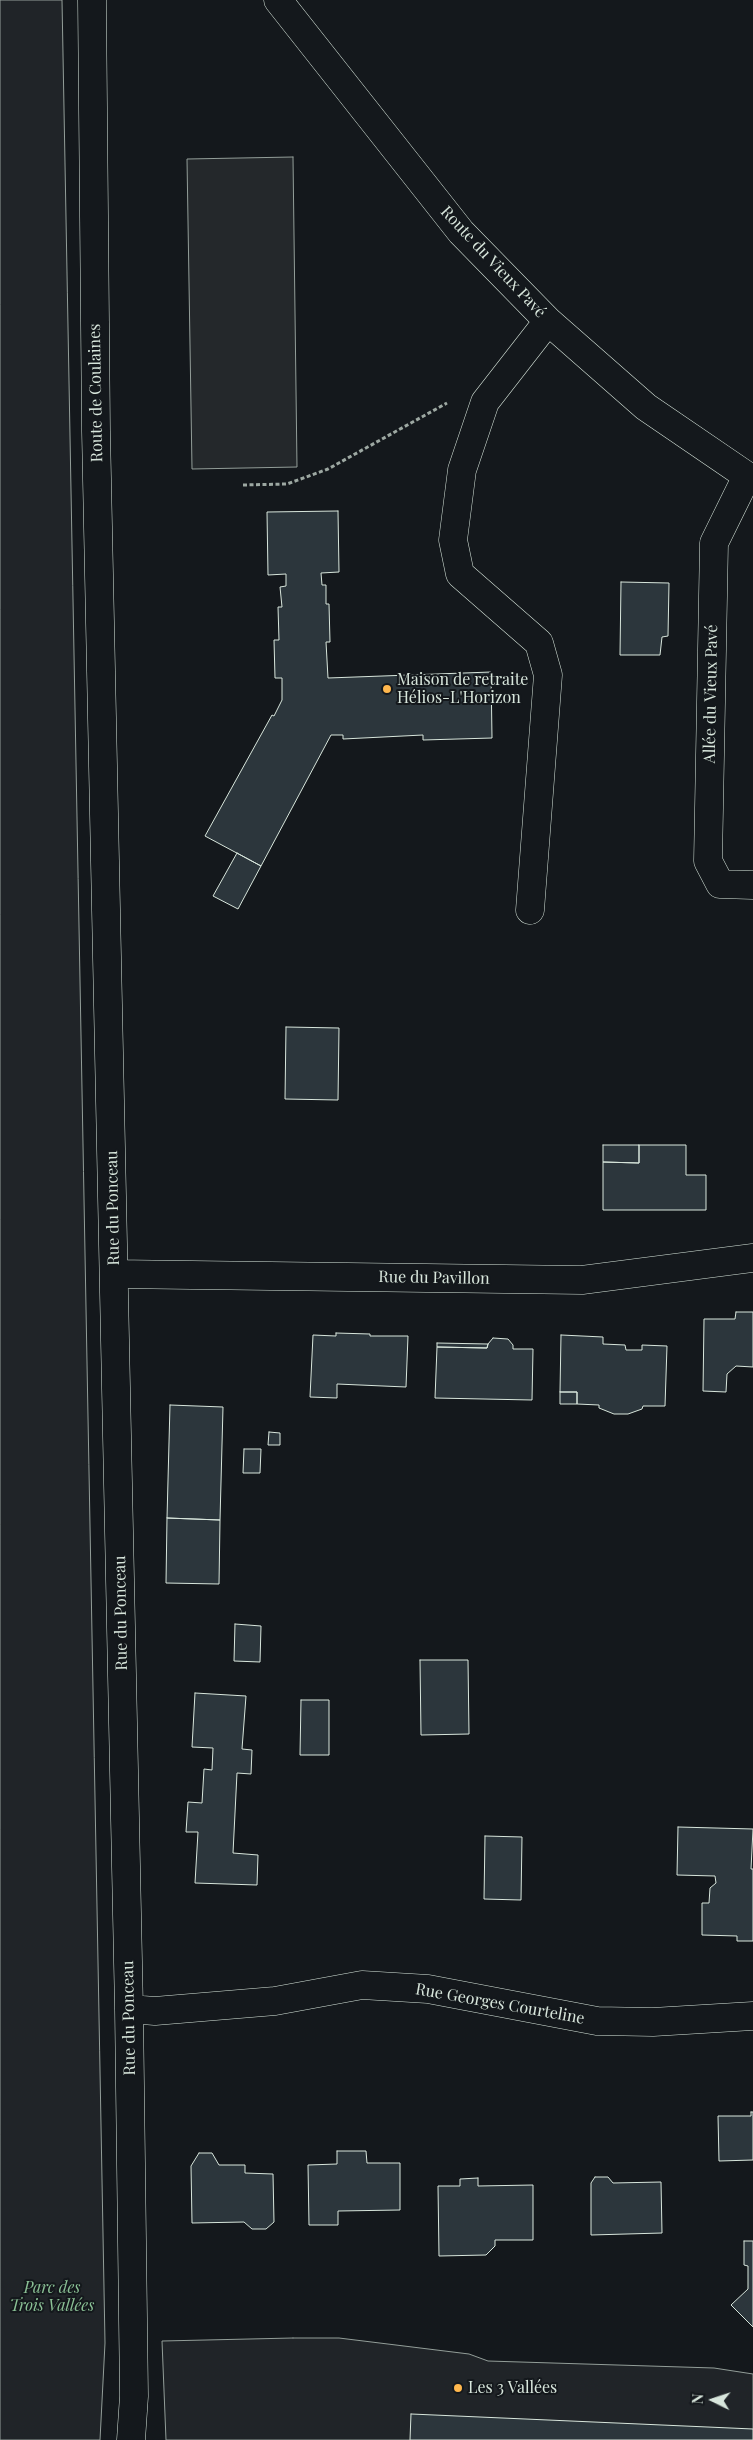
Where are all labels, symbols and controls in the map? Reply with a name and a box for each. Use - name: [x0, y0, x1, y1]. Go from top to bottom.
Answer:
- street label: Route du Vieux Pavé: [436, 202, 550, 322]
- street label: Route de Coulaines: [85, 324, 107, 462]
- street label: Allée du Vieux Pavé: [700, 624, 722, 764]
- place label: Maison de retraite Hélios-L'Horizon: [397, 670, 528, 708]
- marker: Maison de retraite Hélios-L'Horizon: [381, 683, 393, 695]
- street label: Rue du Ponceau: [102, 1150, 124, 1266]
- street label: Rue du Pavillon: [378, 1267, 490, 1289]
- street label: Rue du Ponceau: [110, 1555, 132, 1671]
- street label: Rue du Ponceau: [118, 1960, 140, 2076]
- street label: Rue Georges Courteline: [414, 1980, 586, 2028]
- park label: Parc des Trois Vallées: [10, 2278, 94, 2316]
- north arrow: [688, 2375, 738, 2425]
- place label: Les 3 Vallées: [468, 2378, 557, 2398]
- marker: Les 3 Vallées: [452, 2382, 464, 2394]
- text: N: [688, 2393, 707, 2405]

